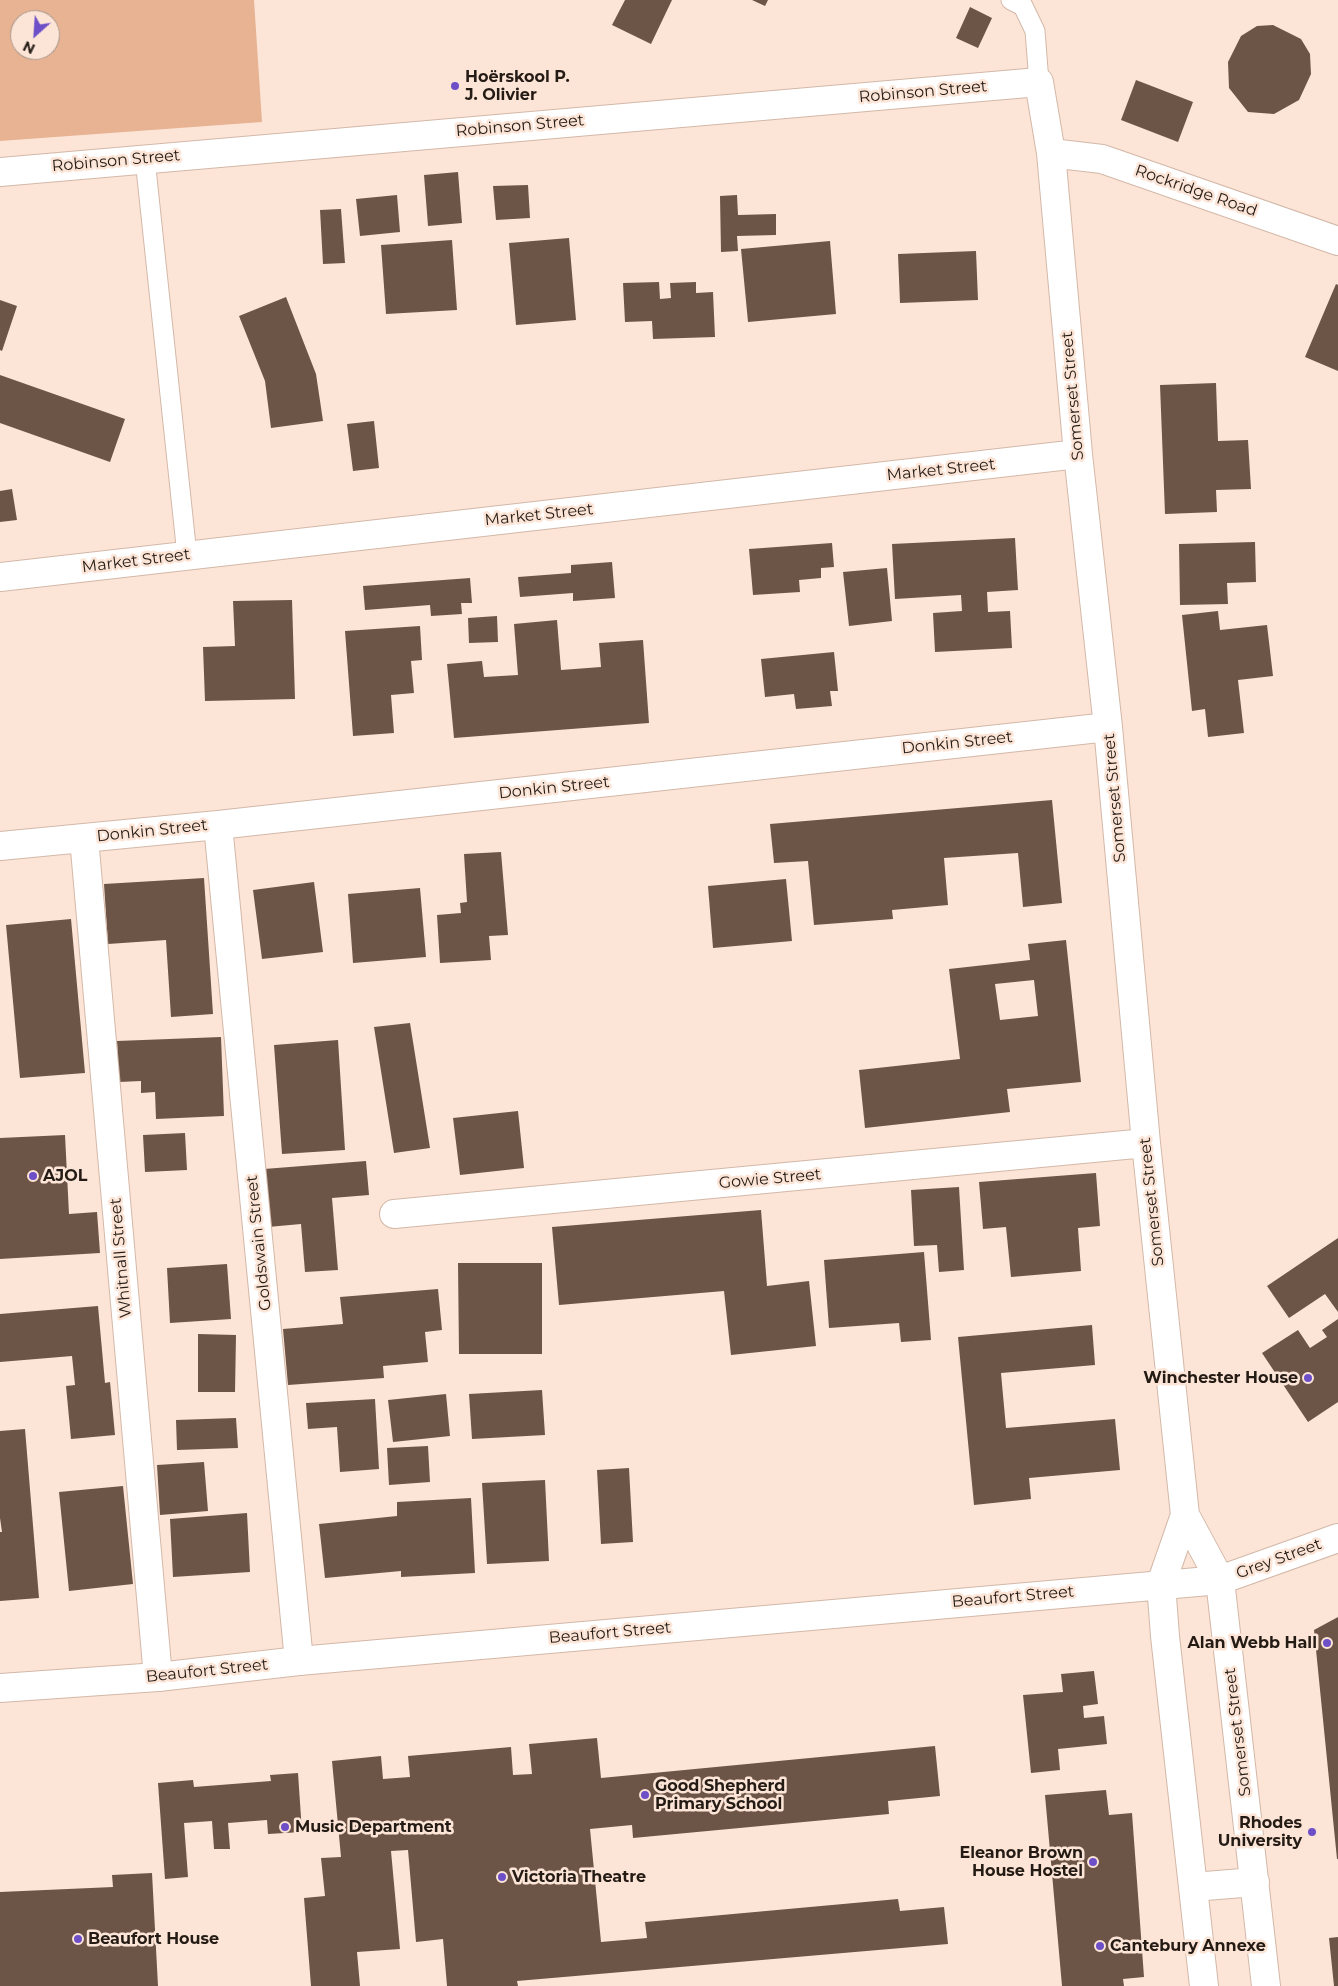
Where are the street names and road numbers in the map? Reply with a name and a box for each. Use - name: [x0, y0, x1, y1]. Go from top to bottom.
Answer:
- street label: Robinson Street: [858, 77, 988, 107]
- street label: Robinson Street: [455, 111, 585, 141]
- street label: Robinson Street: [51, 146, 181, 176]
- street label: Rockridge Road: [1132, 161, 1260, 221]
- street label: Somerset Street: [1058, 331, 1088, 461]
- street label: Market Street: [886, 455, 996, 485]
- street label: Market Street: [484, 500, 594, 530]
- street label: Market Street: [81, 545, 191, 577]
- street label: Donkin Street: [901, 728, 1013, 758]
- street label: Somerset Street: [1100, 733, 1130, 863]
- street label: Donkin Street: [498, 773, 610, 803]
- street label: Donkin Street: [96, 816, 208, 846]
- street label: Somerset Street: [1136, 1137, 1168, 1267]
- street label: Gowie Street: [718, 1165, 822, 1193]
- street label: Goldswain Street: [242, 1174, 276, 1312]
- street label: Whitnall Street: [106, 1197, 136, 1319]
- street label: Grey Street: [1234, 1535, 1324, 1583]
- street label: Beaufort Street: [951, 1582, 1075, 1612]
- street label: Beaufort Street: [548, 1618, 672, 1648]
- street label: Beaufort Street: [145, 1655, 269, 1687]
- street label: Somerset Street: [1221, 1667, 1255, 1797]

